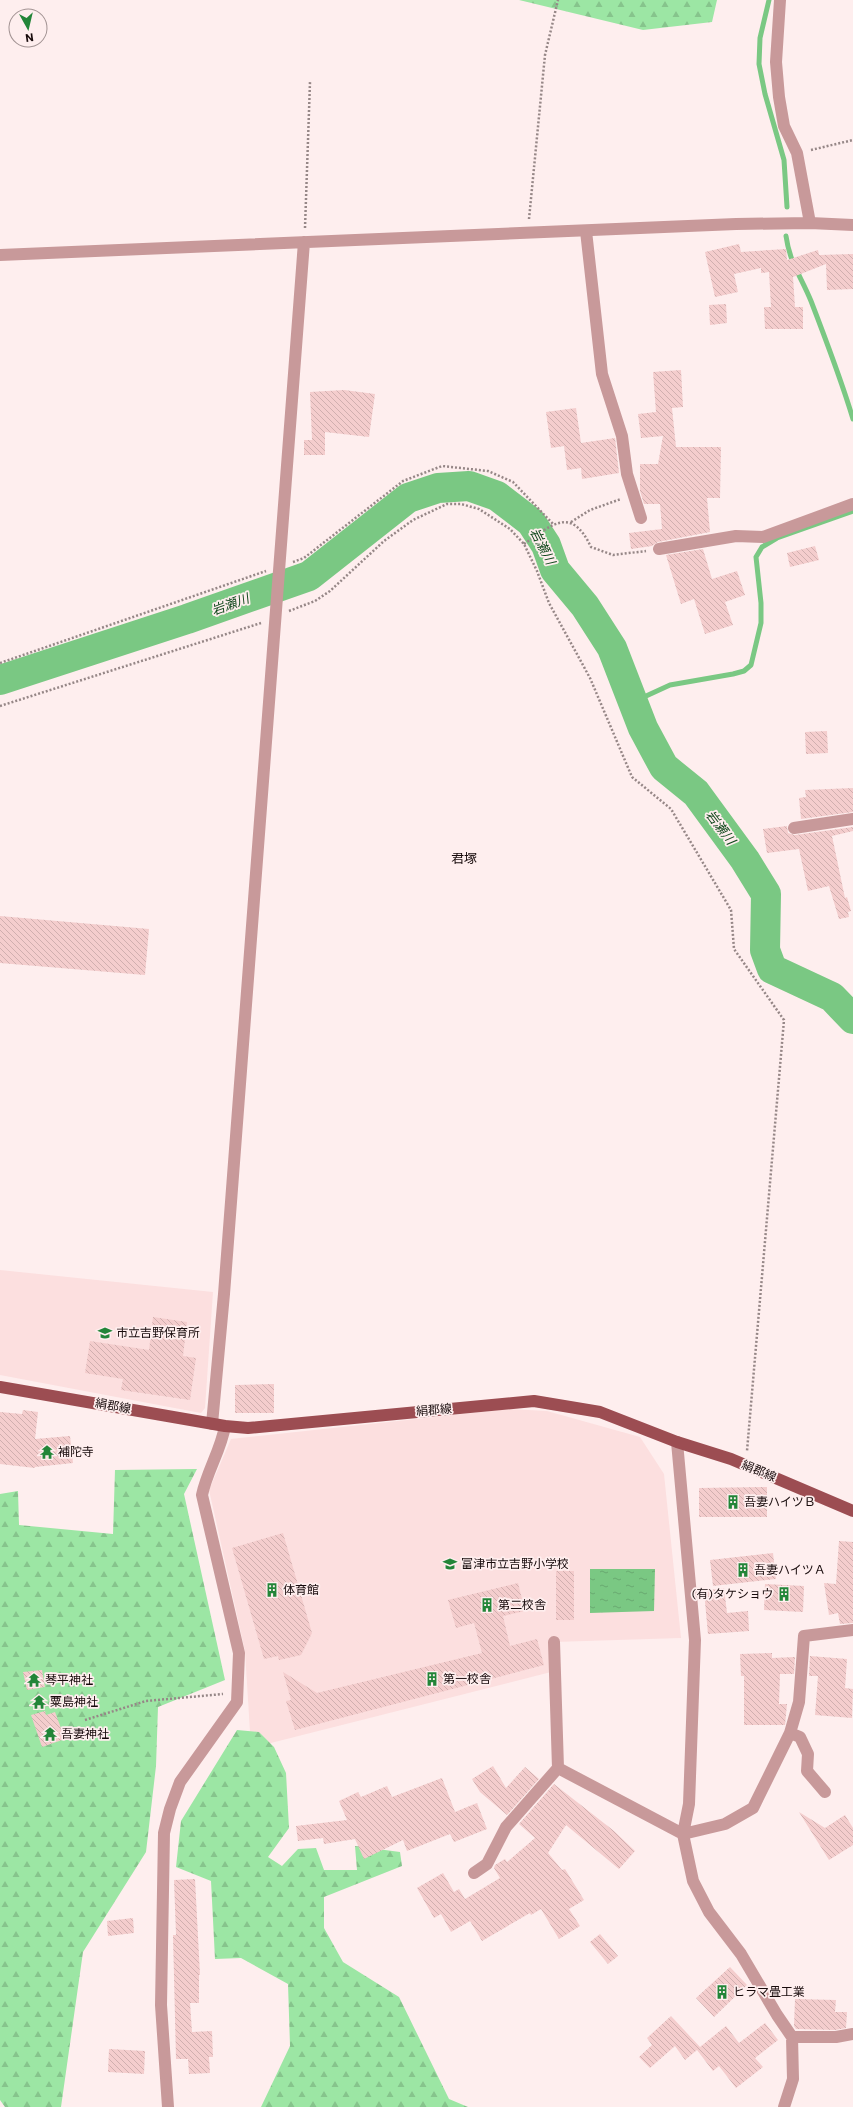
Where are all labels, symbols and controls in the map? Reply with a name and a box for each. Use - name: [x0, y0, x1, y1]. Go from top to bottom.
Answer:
- north arrow: [8, 8, 48, 48]
- text: N: [24, 31, 34, 45]
- water label: 岩瀬川: [527, 525, 560, 569]
- water label: 岩瀬川: [209, 589, 253, 618]
- water label: 岩瀬川: [703, 807, 740, 849]
- district label: 君塚: [451, 850, 477, 866]
- school or university icon: 市立吉野保育所: [97, 1325, 113, 1341]
- place label: 市立吉野保育所: [116, 1325, 200, 1339]
- street label: 絹郡線: [94, 1395, 132, 1415]
- street label: 絹郡線: [415, 1400, 452, 1418]
- temple icon: 補陀寺: [39, 1444, 55, 1460]
- place label: 補陀寺: [58, 1444, 94, 1458]
- street label: 絹郡線: [740, 1457, 779, 1484]
- building icon: 吾妻ハイツＢ: [725, 1494, 741, 1510]
- place label: 吾妻ハイツＢ: [744, 1494, 816, 1508]
- school or university icon: 富津市立吉野小学校: [442, 1556, 458, 1572]
- place label: 富津市立吉野小学校: [461, 1556, 569, 1570]
- building icon: 吾妻ハイツＡ: [735, 1562, 751, 1578]
- place label: 吾妻ハイツＡ: [754, 1562, 826, 1576]
- building icon: 体育館: [264, 1582, 280, 1598]
- place label: 体育館: [283, 1582, 319, 1596]
- place label: (有)タケショウ: [692, 1586, 773, 1600]
- building icon: (有)タケショウ: [776, 1586, 792, 1602]
- building icon: 第二校舎: [479, 1597, 495, 1613]
- place label: 第二校舎: [498, 1597, 546, 1611]
- building icon: 第一校舎: [424, 1671, 440, 1687]
- place label: 第一校舎: [443, 1671, 491, 1685]
- temple icon: 琴平神社: [26, 1672, 42, 1688]
- place label: 琴平神社: [45, 1672, 93, 1686]
- temple icon: 粟島神社: [31, 1694, 47, 1710]
- place label: 粟島神社: [50, 1694, 98, 1708]
- temple icon: 吾妻神社: [42, 1726, 58, 1742]
- place label: 吾妻神社: [61, 1726, 109, 1740]
- building icon: ヒラマ畳工業: [714, 1984, 730, 2000]
- place label: ヒラマ畳工業: [733, 1984, 805, 1998]

